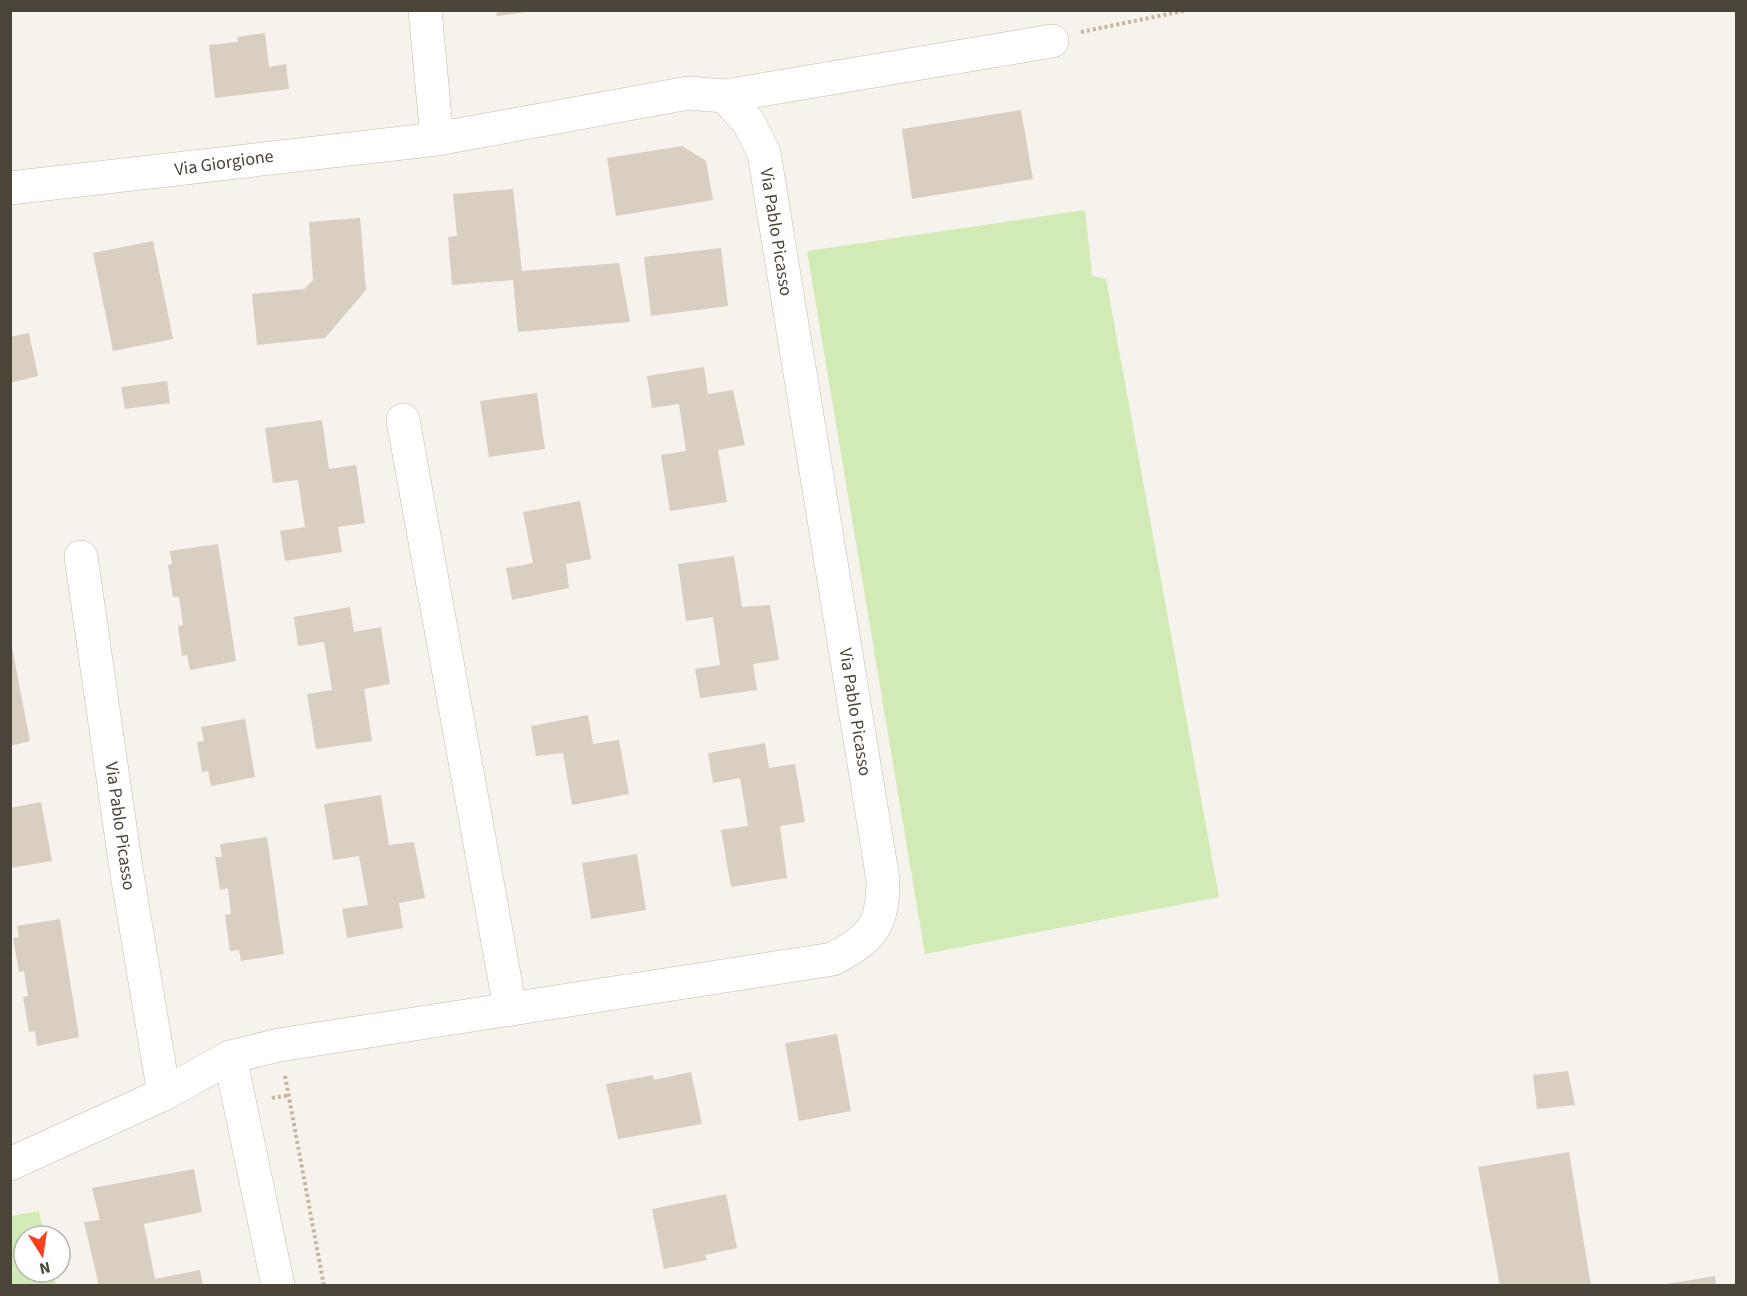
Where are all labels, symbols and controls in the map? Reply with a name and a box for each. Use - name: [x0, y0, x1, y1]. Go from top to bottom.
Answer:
- street label: Via Giorgione: [173, 144, 275, 182]
- street label: Via Pablo Picasso: [754, 166, 798, 298]
- street label: Via Pablo Picasso: [833, 646, 877, 778]
- street label: Via Pablo Picasso: [99, 760, 141, 892]
- north arrow: [12, 1224, 72, 1284]
- text: N: [37, 1256, 52, 1280]

